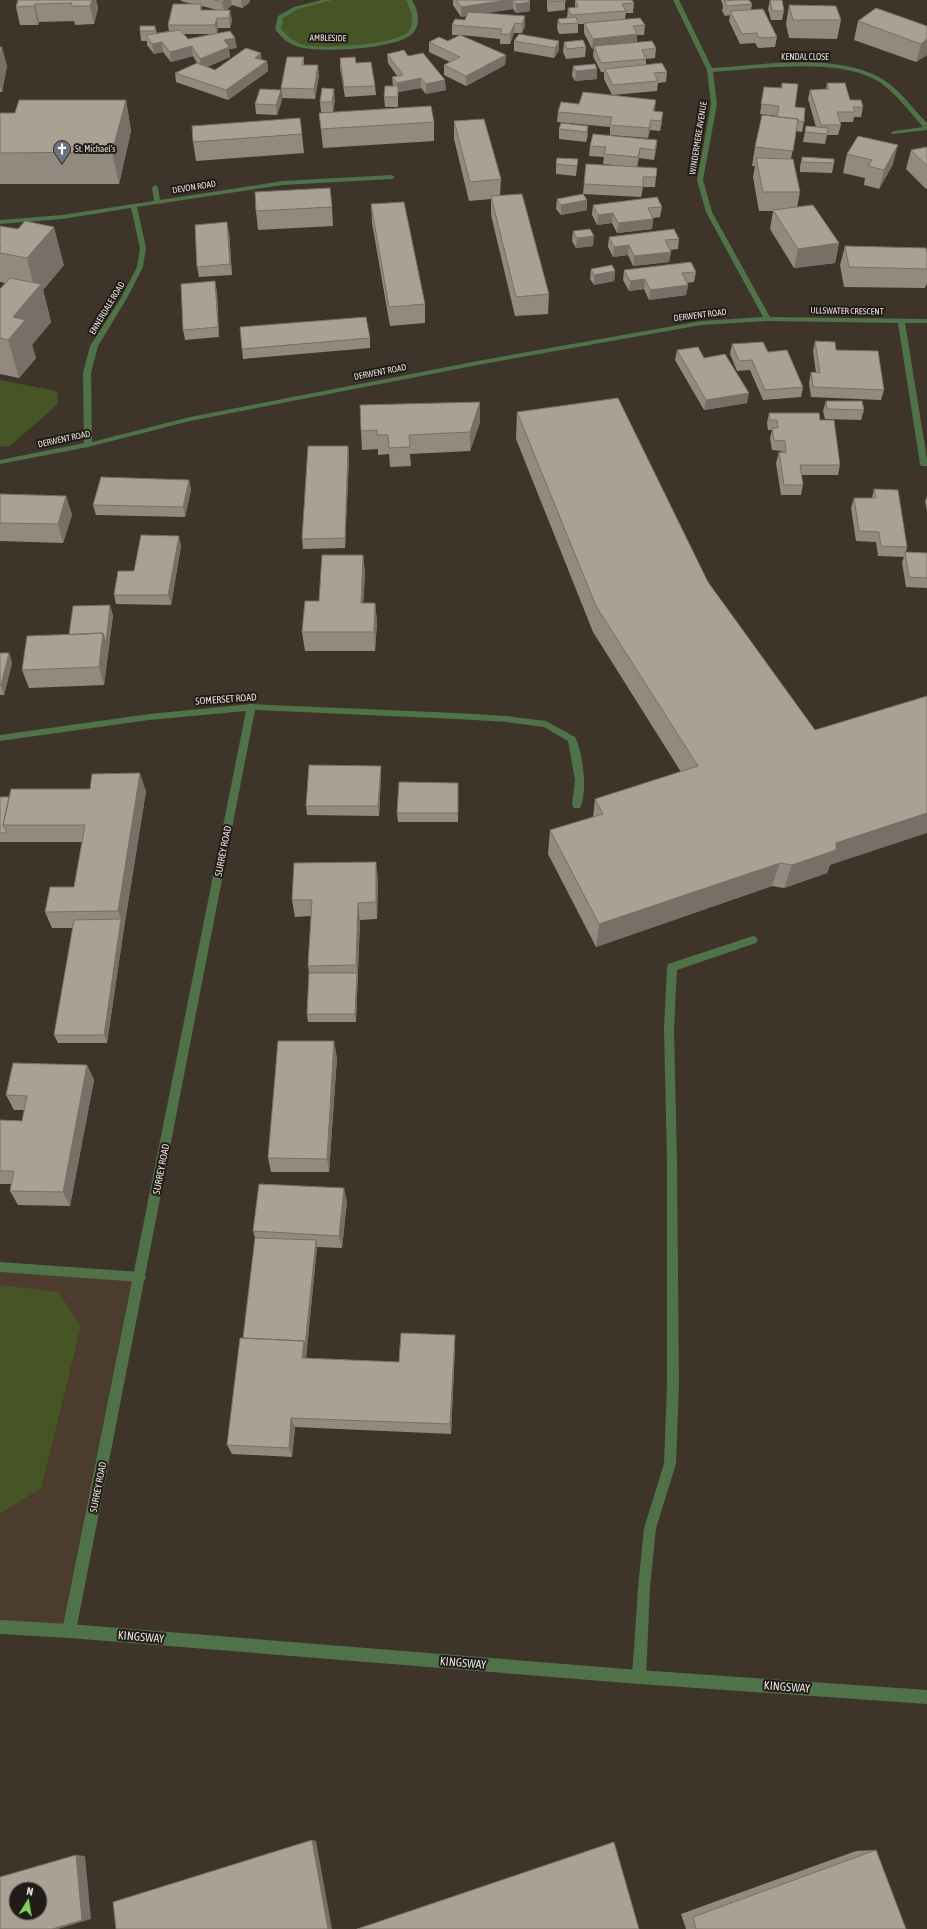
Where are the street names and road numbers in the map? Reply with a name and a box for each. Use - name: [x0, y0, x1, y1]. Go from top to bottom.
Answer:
- street label: AMBLESIDE: [309, 33, 347, 43]
- street label: KENDAL CLOSE: [781, 52, 829, 62]
- street label: WINDERMERE AVENUE: [687, 101, 709, 175]
- street label: DEVON ROAD: [171, 179, 217, 195]
- street label: ENNERDALE ROAD: [87, 280, 127, 336]
- street label: ULLSWATER CRESCENT: [810, 305, 884, 317]
- street label: DERWENT ROAD: [673, 307, 727, 323]
- street label: DERWENT ROAD: [353, 362, 407, 382]
- street label: DERWENT ROAD: [37, 429, 91, 449]
- street label: SOMERSET ROAD: [195, 691, 257, 707]
- street label: SURREY ROAD: [213, 824, 233, 877]
- street label: SURREY ROAD: [151, 1142, 171, 1195]
- street label: SURREY ROAD: [88, 1460, 108, 1513]
- street label: KINGSWAY: [117, 1628, 165, 1646]
- street label: KINGSWAY: [439, 1654, 487, 1672]
- street label: KINGSWAY: [763, 1678, 811, 1696]

